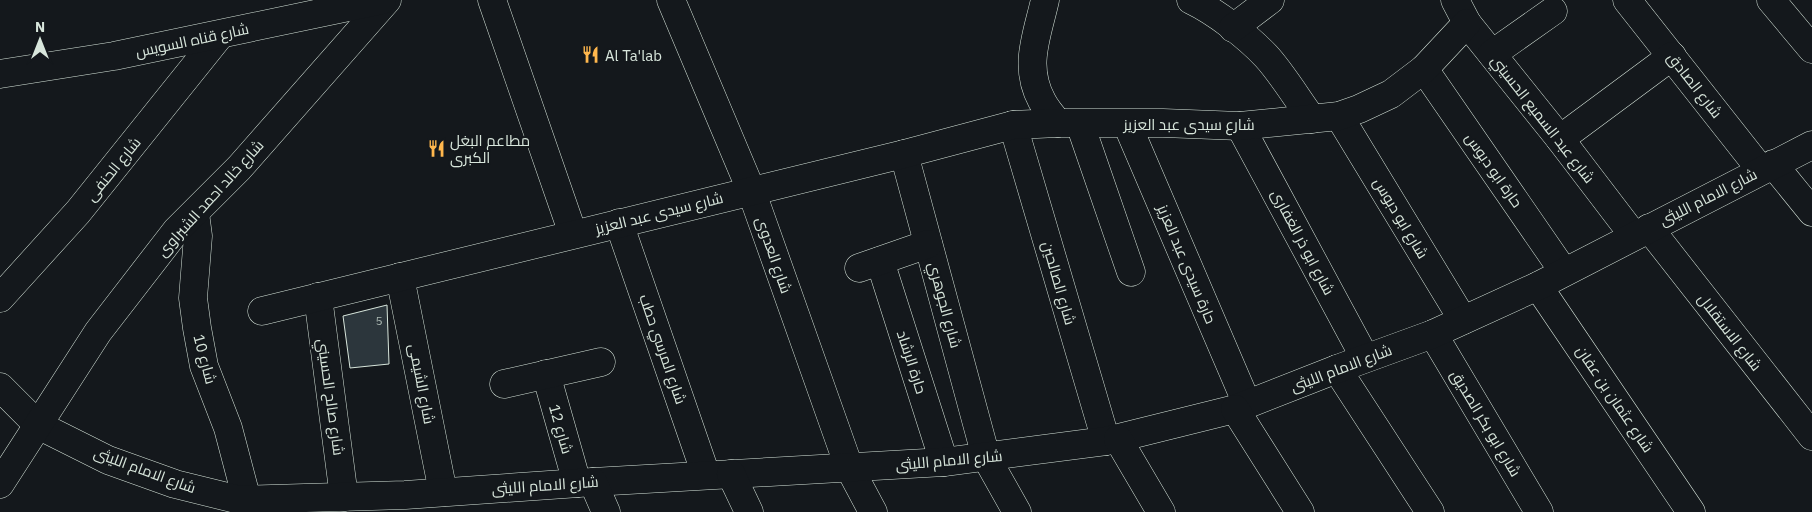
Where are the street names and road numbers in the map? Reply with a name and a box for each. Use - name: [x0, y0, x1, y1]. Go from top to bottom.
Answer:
- street label: شارع قناه السويس: [134, 19, 251, 63]
- street label: شارع الصادق: [1662, 48, 1727, 123]
- street label: شارع عبد السميع الحسيني: [1485, 51, 1599, 189]
- street label: شارع سيدى عبد العزيز: [1122, 115, 1255, 136]
- street label: حارة ابو دبوس: [1460, 129, 1527, 212]
- street label: شارع الحنفى: [81, 133, 146, 206]
- street label: شارع خالد احمد الشبراوى: [153, 136, 269, 262]
- street label: شارع الامام الليثى: [1656, 164, 1761, 232]
- street label: شارع ابو دبوس: [1368, 174, 1433, 263]
- street label: شارع ابو ذر الغفارى: [1265, 186, 1339, 299]
- street label: شارع سيدى عبد العزيز: [592, 188, 725, 240]
- street label: حارة سيدى عبد العزيز: [1152, 201, 1221, 327]
- street label: شارع العدوى: [750, 214, 796, 297]
- street label: شارع الصالحين: [1036, 239, 1080, 328]
- street label: شارع الجوهري: [921, 260, 966, 351]
- street label: شارع الاستقلال: [1692, 290, 1766, 376]
- street label: شارع المرسي حطب: [632, 292, 691, 407]
- street label: حارة الرشاد: [893, 328, 931, 396]
- street label: شارع 10: [187, 332, 221, 386]
- street label: شارع صالح الحسيني: [310, 337, 349, 457]
- street label: شارع الامام الليثى: [1288, 340, 1395, 398]
- street label: شارع الشيمى: [403, 342, 439, 426]
- street label: شارع عثمان بن عفان: [1571, 342, 1658, 457]
- street label: شارع ابو بكر الصديق: [1445, 366, 1525, 481]
- street label: شارع 12: [543, 402, 577, 457]
- street label: شارع الامام الليثى: [91, 443, 199, 499]
- street label: شارع الامام الليثى: [895, 446, 1003, 476]
- street label: شارع الامام الليثى: [491, 472, 599, 500]

